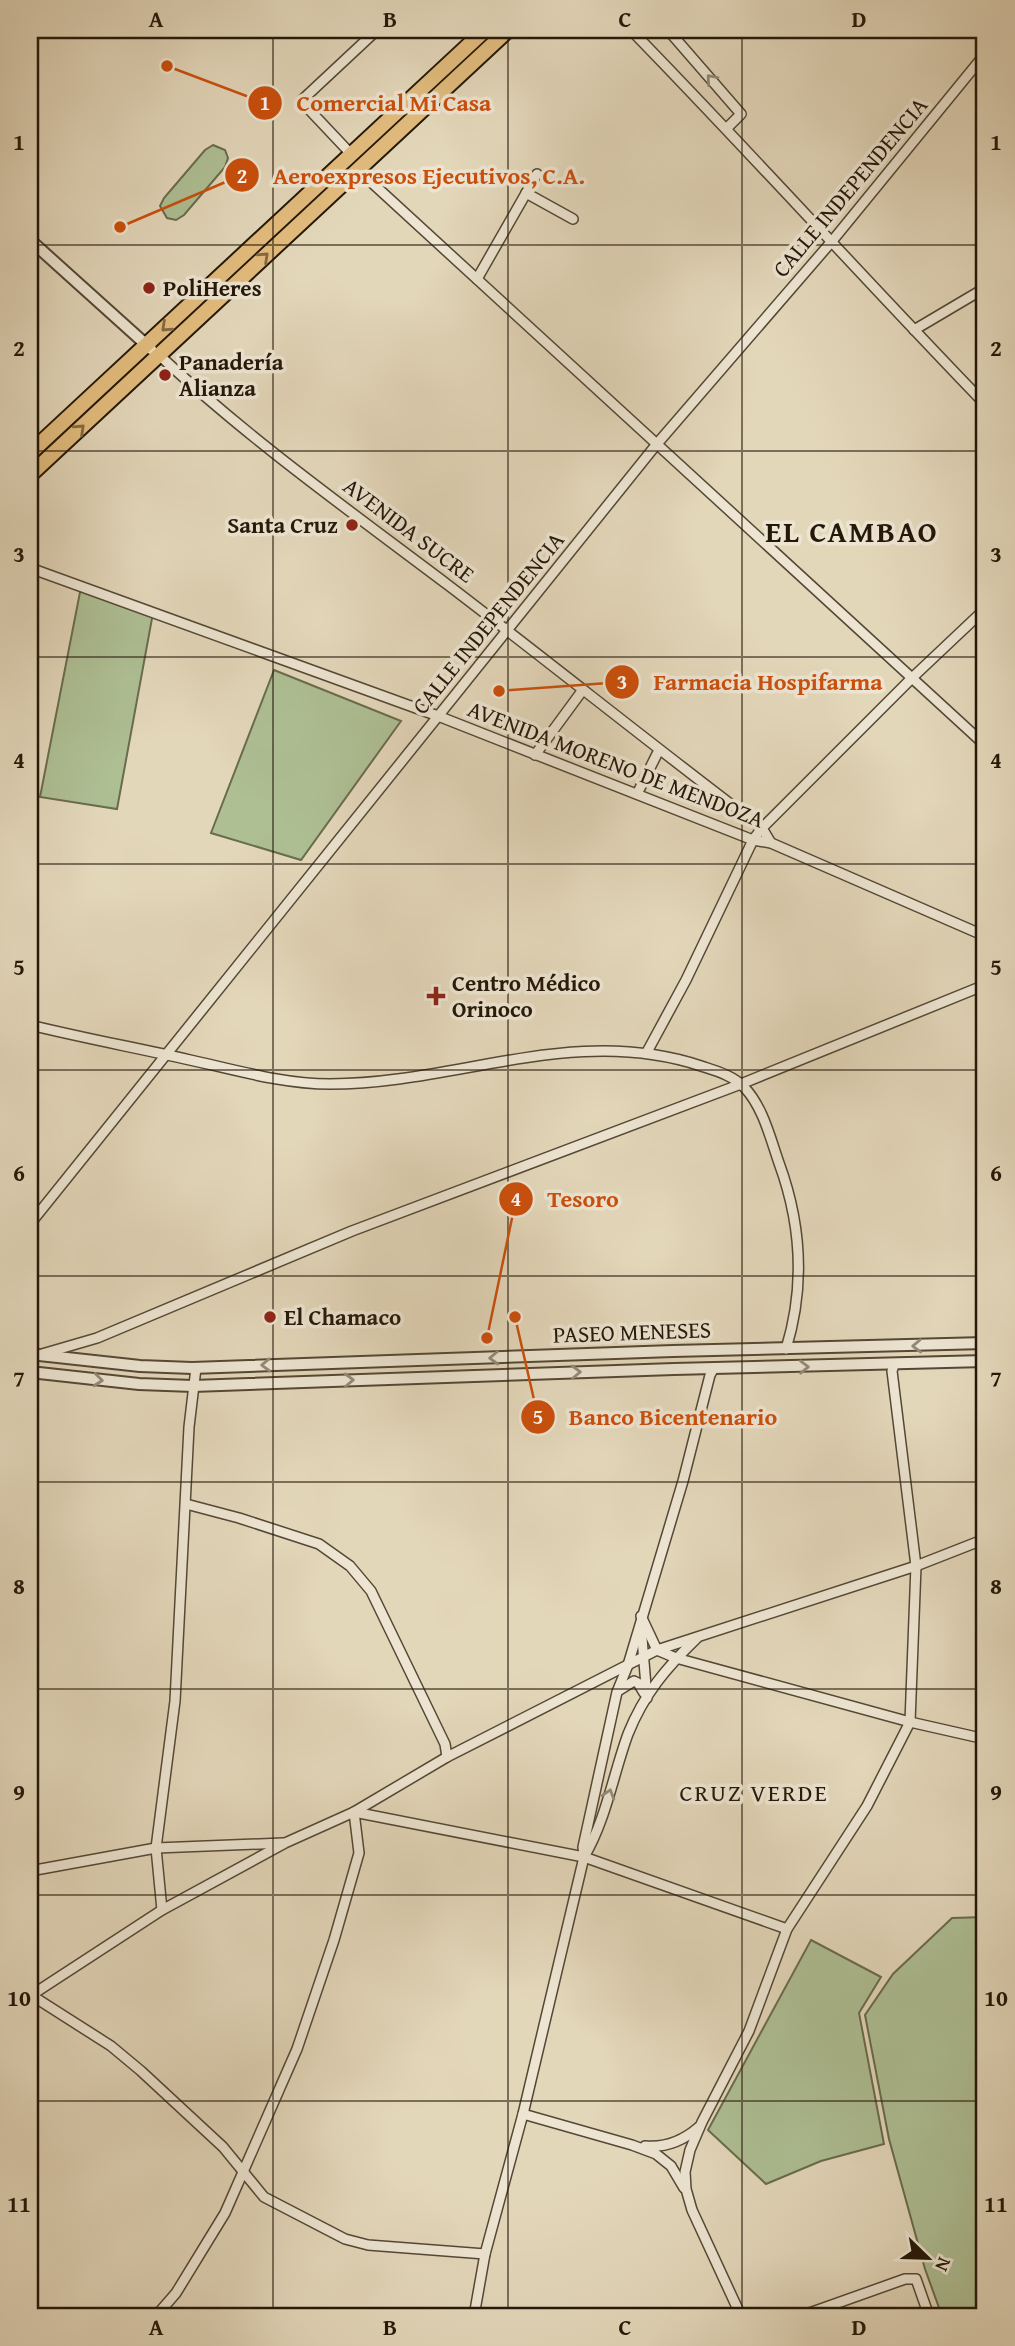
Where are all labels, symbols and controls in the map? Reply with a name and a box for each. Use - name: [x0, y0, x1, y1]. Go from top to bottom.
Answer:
- text: A: [149, 2, 164, 35]
- text: B: [383, 2, 397, 35]
- text: C: [618, 2, 632, 35]
- text: D: [852, 2, 867, 35]
- one-way arrow: [707, 74, 720, 87]
- callout: Comercial Mi Casa: [248, 81, 505, 126]
- text: Comercial Mi Casa: [297, 85, 492, 120]
- text: 1: [260, 87, 270, 118]
- street label: CALLE INDEPENDENCIA: [764, 90, 935, 284]
- text: 1: [13, 125, 25, 158]
- text: 1: [990, 125, 1002, 158]
- callout: Aeroexpresos Ejecutivos, C.A.: [224, 153, 599, 198]
- text: Aeroexpresos Ejecutivos, C.A.: [273, 158, 585, 193]
- text: 2: [237, 160, 247, 191]
- one-way arrow: [256, 253, 269, 265]
- place label: PoliHeres: [163, 271, 262, 304]
- marker: PoliHeres: [141, 280, 157, 296]
- one-way arrow: [161, 318, 174, 331]
- text: 2: [13, 331, 25, 364]
- text: 2: [990, 331, 1002, 364]
- place label: Panadería Alianza: [179, 345, 284, 404]
- marker: Panadería Alianza: [157, 367, 173, 383]
- one-way arrow: [72, 424, 85, 437]
- street label: AVENIDA SUCRE: [337, 469, 482, 590]
- place label: Santa Cruz: [227, 508, 338, 541]
- district label: EL CAMBAO: [765, 509, 939, 553]
- marker: Santa Cruz: [344, 517, 360, 533]
- street label: CALLE INDEPENDENCIA: [404, 525, 572, 721]
- text: 3: [13, 537, 25, 570]
- text: 3: [990, 537, 1002, 570]
- callout: Farmacia Hospifarma: [604, 659, 897, 704]
- text: Farmacia Hospifarma: [653, 664, 883, 699]
- text: 3: [617, 666, 627, 697]
- street label: AVENIDA MORENO DE MENDOZA: [463, 692, 769, 835]
- text: 4: [13, 743, 25, 776]
- text: 4: [990, 743, 1002, 776]
- text: 5: [13, 950, 25, 983]
- text: 5: [990, 950, 1002, 983]
- place label: Centro Médico Orinoco: [452, 966, 600, 1025]
- marker: Centro Médico Orinoco: [426, 986, 446, 1006]
- text: 6: [13, 1156, 25, 1189]
- text: 6: [990, 1156, 1002, 1189]
- callout: Tesoro: [498, 1176, 633, 1221]
- text: Tesoro: [547, 1181, 619, 1216]
- text: 4: [511, 1183, 522, 1214]
- place label: El Chamaco: [284, 1300, 401, 1333]
- marker: El Chamaco: [262, 1309, 278, 1325]
- street label: PASEO MENESES: [552, 1312, 712, 1351]
- one-way arrow: [911, 1338, 922, 1353]
- one-way arrow: [488, 1350, 499, 1365]
- one-way arrow: [261, 1358, 272, 1373]
- one-way arrow: [799, 1359, 810, 1374]
- text: 7: [13, 1362, 25, 1395]
- text: 7: [990, 1362, 1002, 1395]
- one-way arrow: [571, 1365, 582, 1380]
- one-way arrow: [92, 1372, 103, 1387]
- one-way arrow: [344, 1372, 355, 1388]
- callout: Banco Bicentenario: [520, 1394, 792, 1439]
- text: Banco Bicentenario: [569, 1399, 777, 1434]
- text: 5: [533, 1401, 543, 1432]
- text: 8: [13, 1569, 25, 1602]
- text: 8: [990, 1569, 1002, 1602]
- text: 9: [13, 1775, 25, 1808]
- district label: CRUZ VERDE: [679, 1775, 829, 1810]
- text: 9: [990, 1775, 1002, 1808]
- one-way arrow: [601, 1788, 615, 1800]
- text: 10: [7, 1981, 31, 2014]
- text: 10: [984, 1981, 1008, 2014]
- text: 11: [7, 2187, 31, 2220]
- text: 11: [984, 2187, 1008, 2220]
- north arrow: [892, 2224, 962, 2294]
- text: N: [928, 2253, 959, 2276]
- text: A: [149, 2310, 164, 2343]
- text: B: [383, 2310, 397, 2343]
- text: C: [618, 2310, 632, 2343]
- text: D: [852, 2310, 867, 2343]

